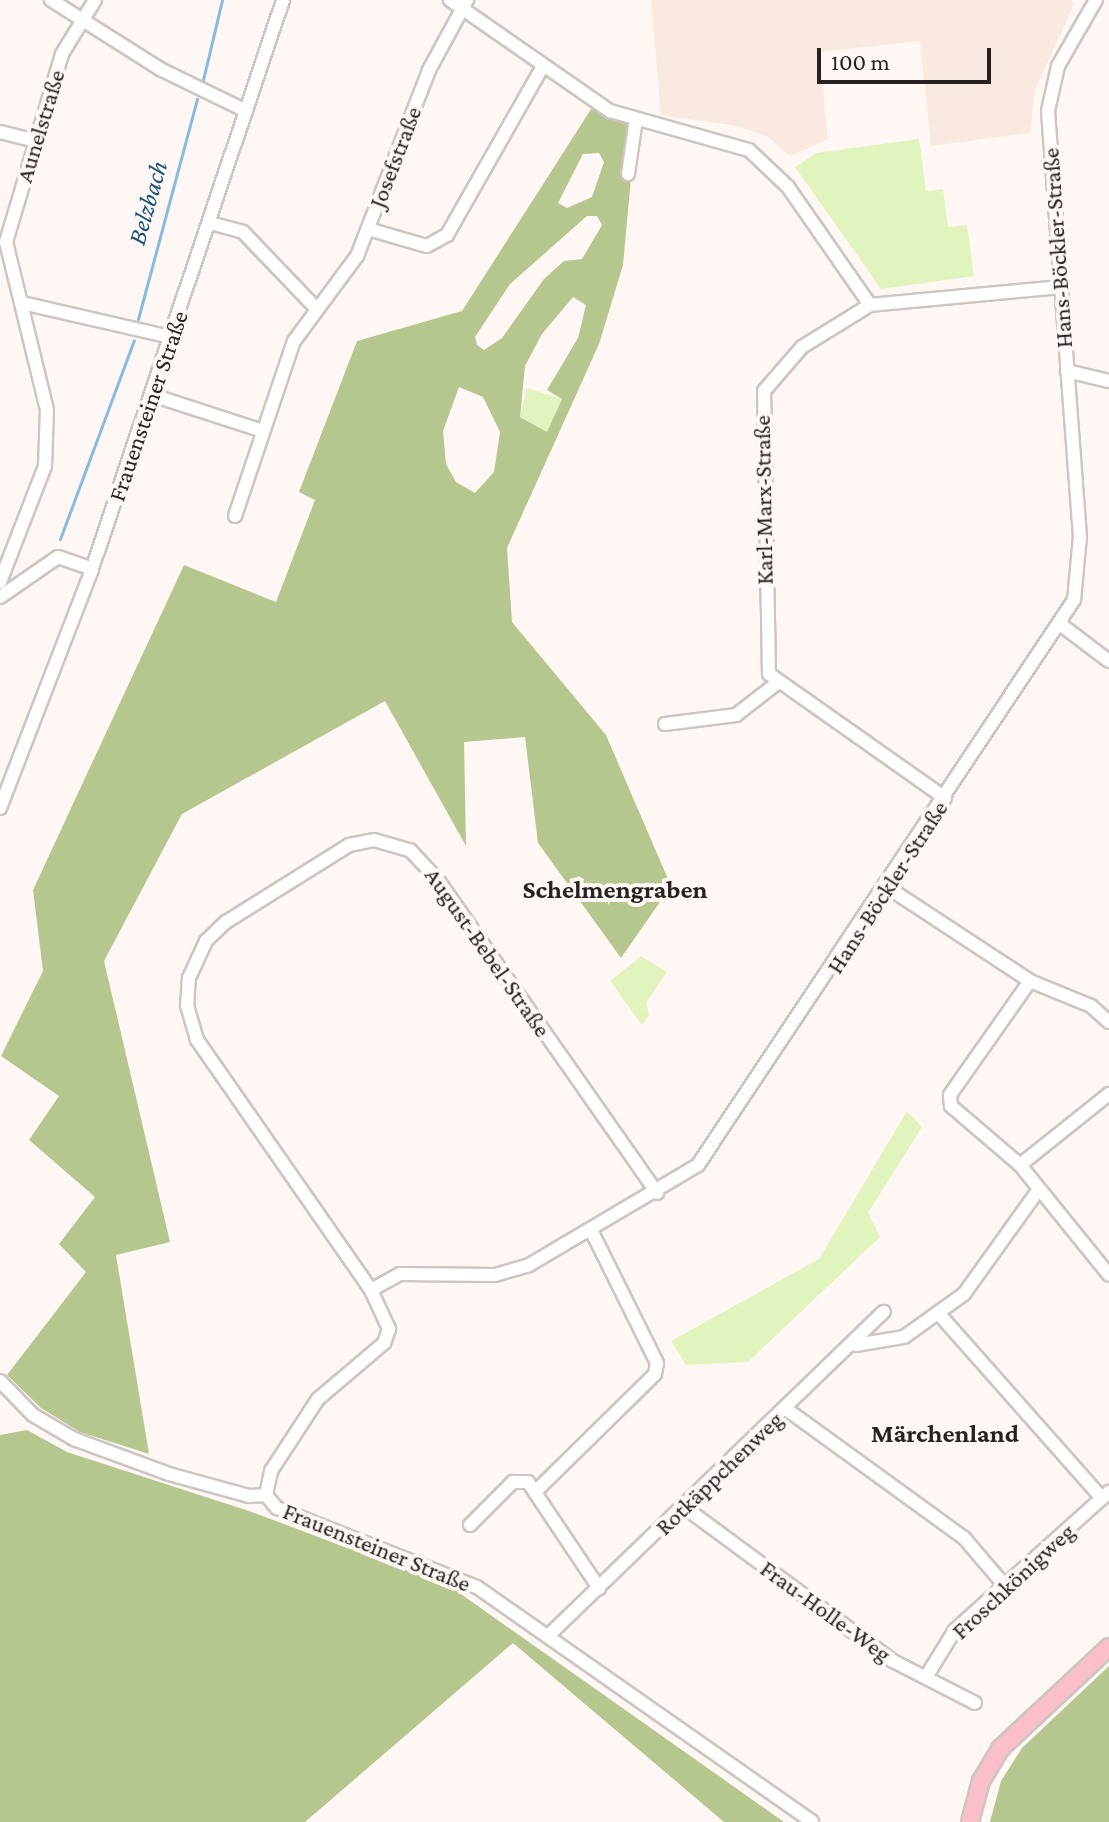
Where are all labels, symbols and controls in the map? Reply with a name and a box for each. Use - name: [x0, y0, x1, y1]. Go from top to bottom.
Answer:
- scale bar: [821, 32, 995, 82]
- text: 100 m: [831, 48, 890, 75]
- street label: Aunelstraße: [9, 66, 71, 186]
- street label: Josefstraße: [362, 102, 428, 212]
- street label: Hans-Böckler-Straße: [1036, 147, 1078, 349]
- water label: Belzbach: [121, 158, 175, 248]
- street label: Frauensteiner Straße: [102, 307, 194, 505]
- street label: Karl-Marx-Straße: [747, 415, 779, 585]
- street label: Hans-Böckler-Straße: [820, 795, 954, 979]
- street label: August-Bebel-Straße: [419, 862, 557, 1042]
- district label: Schelmengraben: [522, 874, 708, 906]
- street label: Rotkäppchenweg: [649, 1405, 789, 1541]
- district label: Märchenland: [871, 1418, 1019, 1450]
- street label: Frauensteiner Straße: [279, 1496, 475, 1598]
- street label: Froschkönigweg: [946, 1517, 1080, 1645]
- street label: Frau-Holle-Weg: [755, 1554, 897, 1668]

